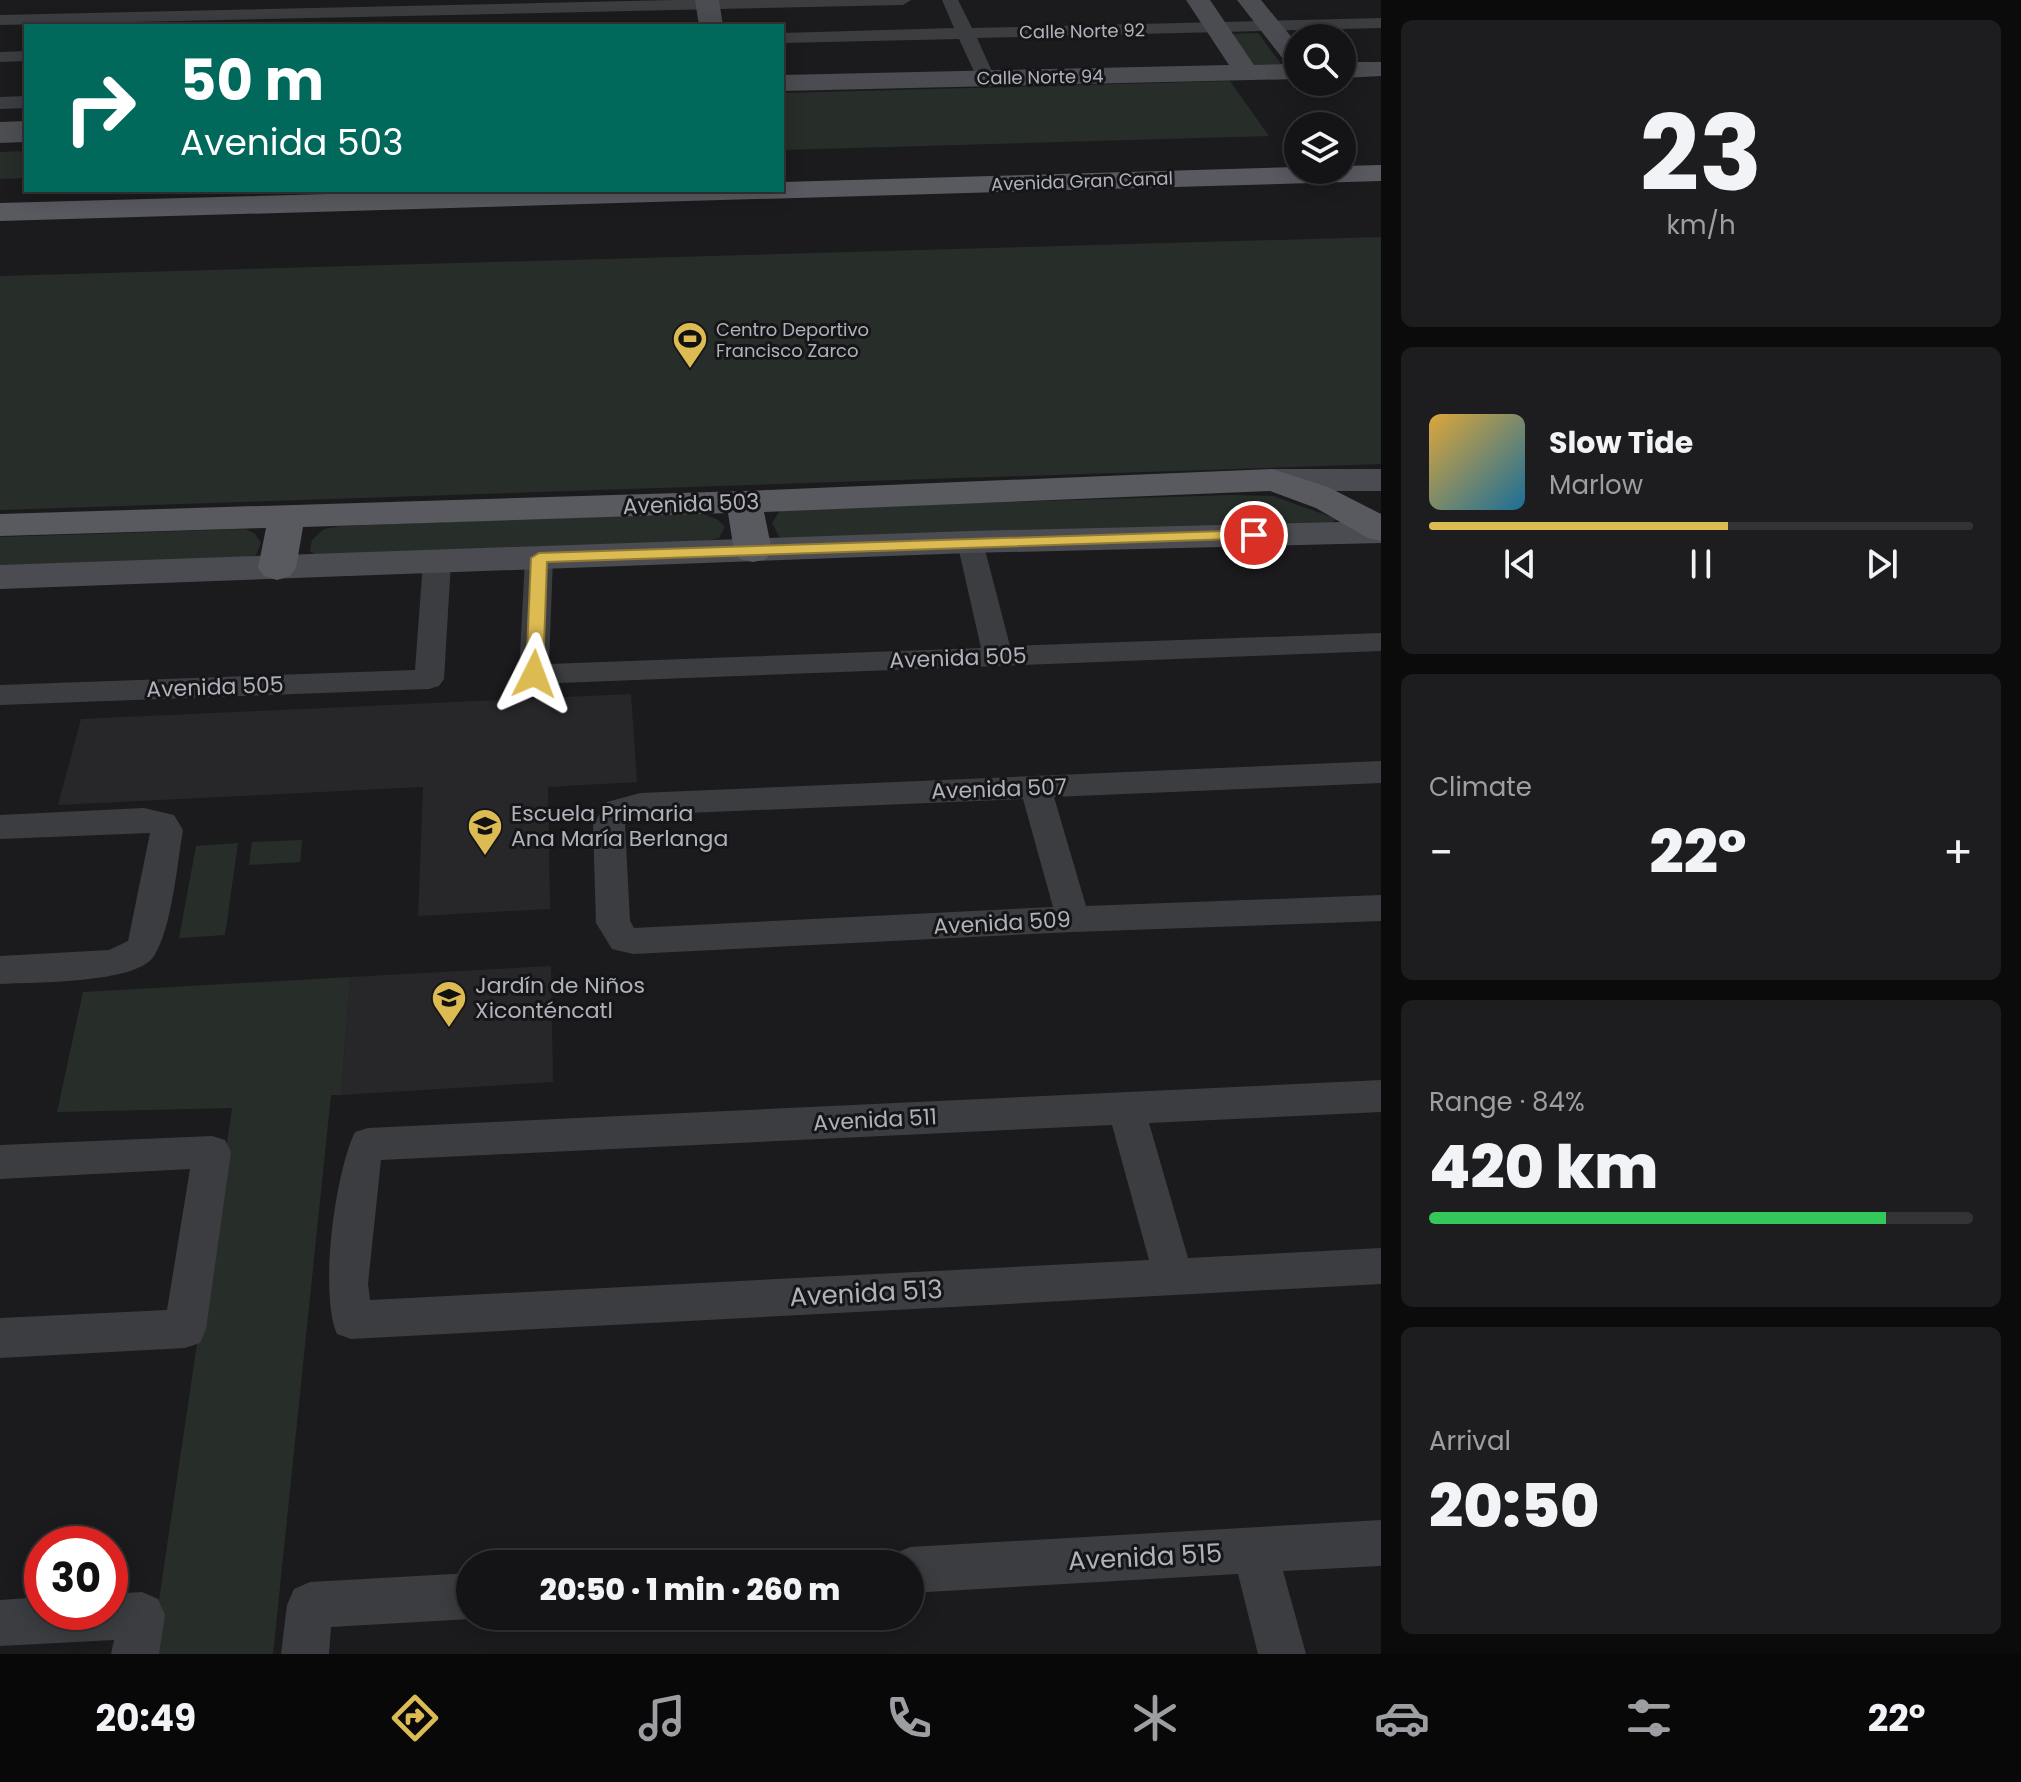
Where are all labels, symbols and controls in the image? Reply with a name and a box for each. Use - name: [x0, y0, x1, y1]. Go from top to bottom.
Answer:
- street label: Calle Norte 92: [1019, 17, 1145, 45]
- map controls: [1284, 24, 1356, 184]
- button: search: [1284, 24, 1356, 96]
- text: 50 m: [180, 41, 324, 120]
- icon: right: [48, 56, 152, 160]
- street label: Calle Norte 94: [976, 63, 1104, 91]
- text: 23: [1640, 81, 1762, 226]
- button: layers: [1284, 112, 1356, 184]
- text: Avenida 503: [180, 117, 403, 168]
- street label: Avenida Gran Canal: [991, 165, 1173, 197]
- text: km/h: [1666, 207, 1736, 243]
- place label: Centro Deportivo Francisco Zarco: [716, 317, 869, 363]
- sports icon: Centro Deportivo Francisco Zarco: [671, 320, 709, 370]
- text: Slow Tide: [1549, 421, 1693, 464]
- text: Marlow: [1549, 467, 1643, 503]
- street label: Avenida 503: [622, 486, 760, 522]
- pin: [1220, 501, 1288, 569]
- icon: arrive: [1232, 513, 1276, 557]
- icon: previous: [1498, 542, 1542, 586]
- icon: pause: [1679, 542, 1723, 586]
- icon: next: [1860, 542, 1904, 586]
- position arrow: [492, 632, 576, 716]
- street label: Avenida 505: [889, 640, 1027, 676]
- street label: Avenida 505: [146, 669, 284, 705]
- text: Climate: [1429, 769, 1532, 805]
- street label: Avenida 507: [931, 771, 1067, 807]
- place label: Escuela Primaria Ana María Berlanga: [511, 798, 728, 854]
- school or university icon: Escuela Primaria Ana María Berlanga: [466, 807, 504, 857]
- text: 22°: [1650, 810, 1747, 894]
- text: −: [1429, 822, 1453, 883]
- text: +: [1943, 822, 1973, 883]
- street label: Avenida 509: [933, 904, 1071, 942]
- place label: Jardín de Niños Xiconténcatl: [475, 970, 645, 1026]
- school or university icon: Jardín de Niños Xiconténcatl: [430, 979, 468, 1029]
- text: Range · 84%: [1429, 1084, 1585, 1120]
- street label: Avenida 511: [812, 1101, 938, 1139]
- text: 420 km: [1429, 1125, 1658, 1209]
- street label: Avenida 513: [788, 1271, 944, 1315]
- text: Arrival: [1429, 1423, 1511, 1459]
- text: 20:50: [1429, 1464, 1599, 1548]
- speed limit sign: 30: [24, 1526, 128, 1630]
- street label: Avenida 515: [1067, 1535, 1223, 1579]
- text: 20:50 · 1 min · 260 m: [540, 1568, 840, 1611]
- icon: directions: [387, 1690, 443, 1746]
- icon: music: [634, 1690, 690, 1746]
- icon: phone: [881, 1690, 937, 1746]
- icon: climate: [1127, 1690, 1183, 1746]
- icon: car: [1374, 1690, 1430, 1746]
- icon: filters: [1621, 1690, 1677, 1746]
- text: 20:49: [95, 1693, 196, 1744]
- text: 22°: [1868, 1693, 1926, 1744]

